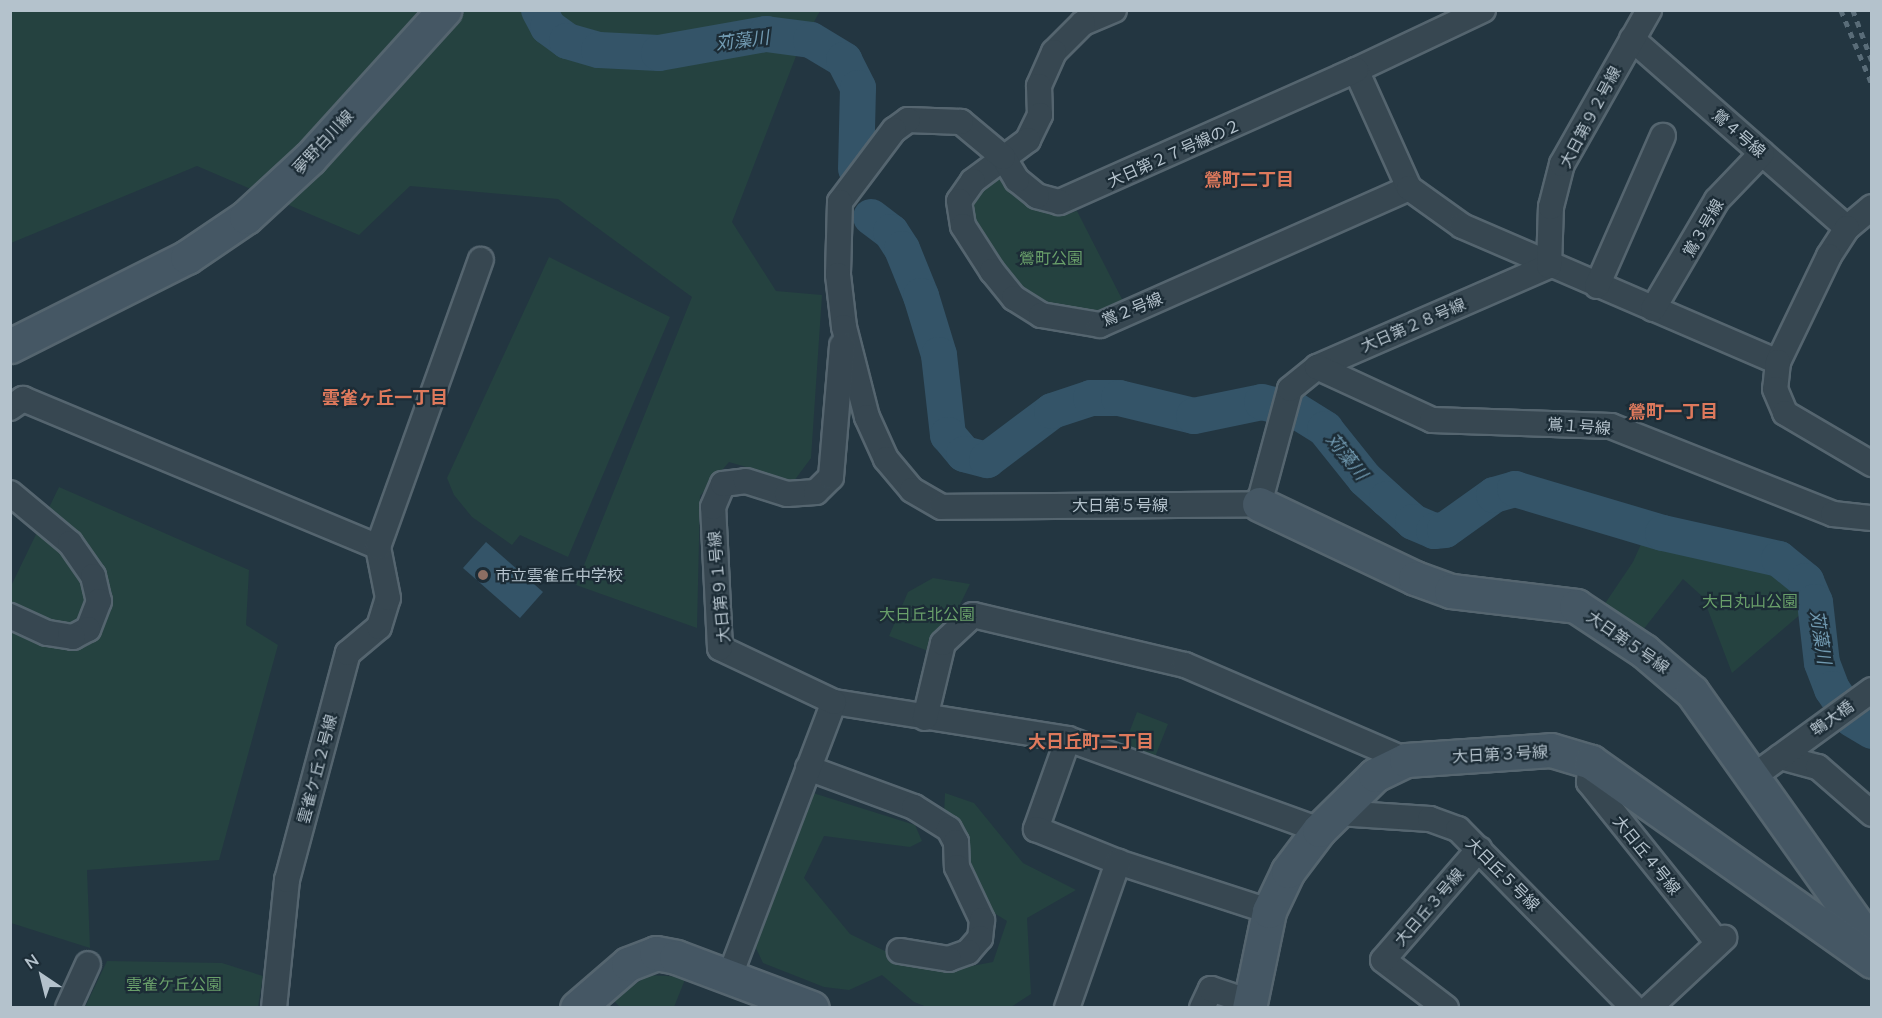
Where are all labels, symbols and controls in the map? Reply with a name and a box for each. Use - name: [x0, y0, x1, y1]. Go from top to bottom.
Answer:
- water label: 苅藻川: [714, 26, 770, 54]
- street label: 大日第９２号線: [1555, 63, 1625, 171]
- street label: 鶯４号線: [1709, 105, 1769, 161]
- street label: 夢野白川線: [289, 106, 357, 178]
- street label: 大日第２７号線の２: [1104, 115, 1244, 191]
- district label: 鶯町二丁目: [1204, 168, 1294, 190]
- street label: 鴬３号線: [1679, 195, 1727, 261]
- park label: 鶯町公園: [1019, 248, 1083, 268]
- street label: 鴬２号線: [1099, 288, 1165, 330]
- street label: 大日第２８号線: [1358, 294, 1468, 356]
- district label: 雲雀ヶ丘一丁目: [322, 386, 448, 408]
- district label: 鶯町一丁目: [1628, 400, 1718, 422]
- street label: 鴬１号線: [1546, 414, 1612, 438]
- water label: 苅藻川: [1322, 428, 1372, 484]
- street label: 大日第５号線: [1072, 495, 1168, 515]
- street label: 大日第９１号線: [705, 530, 733, 644]
- place label: 市立雲雀丘中学校: [495, 565, 623, 585]
- marker: 市立雲雀丘中学校: [476, 568, 490, 582]
- park label: 大日丸山公園: [1702, 591, 1798, 611]
- park label: 大日丘北公園: [879, 604, 975, 624]
- street label: 大日第５号線: [1583, 607, 1673, 677]
- water label: 苅藻川: [1806, 609, 1836, 665]
- street label: 鵯大橋: [1807, 696, 1857, 740]
- street label: 雲雀ケ丘２号線: [293, 712, 341, 826]
- district label: 大日丘町二丁目: [1028, 730, 1154, 752]
- street label: 大日第３号線: [1452, 742, 1548, 766]
- street label: 大日丘４号線: [1609, 812, 1685, 898]
- street label: 大日丘５号線: [1462, 833, 1544, 915]
- street label: 大日丘３号線: [1390, 864, 1468, 950]
- north arrow: [12, 946, 72, 1006]
- text: N: [21, 950, 42, 972]
- park label: 雲雀ケ丘公園: [126, 974, 222, 994]

